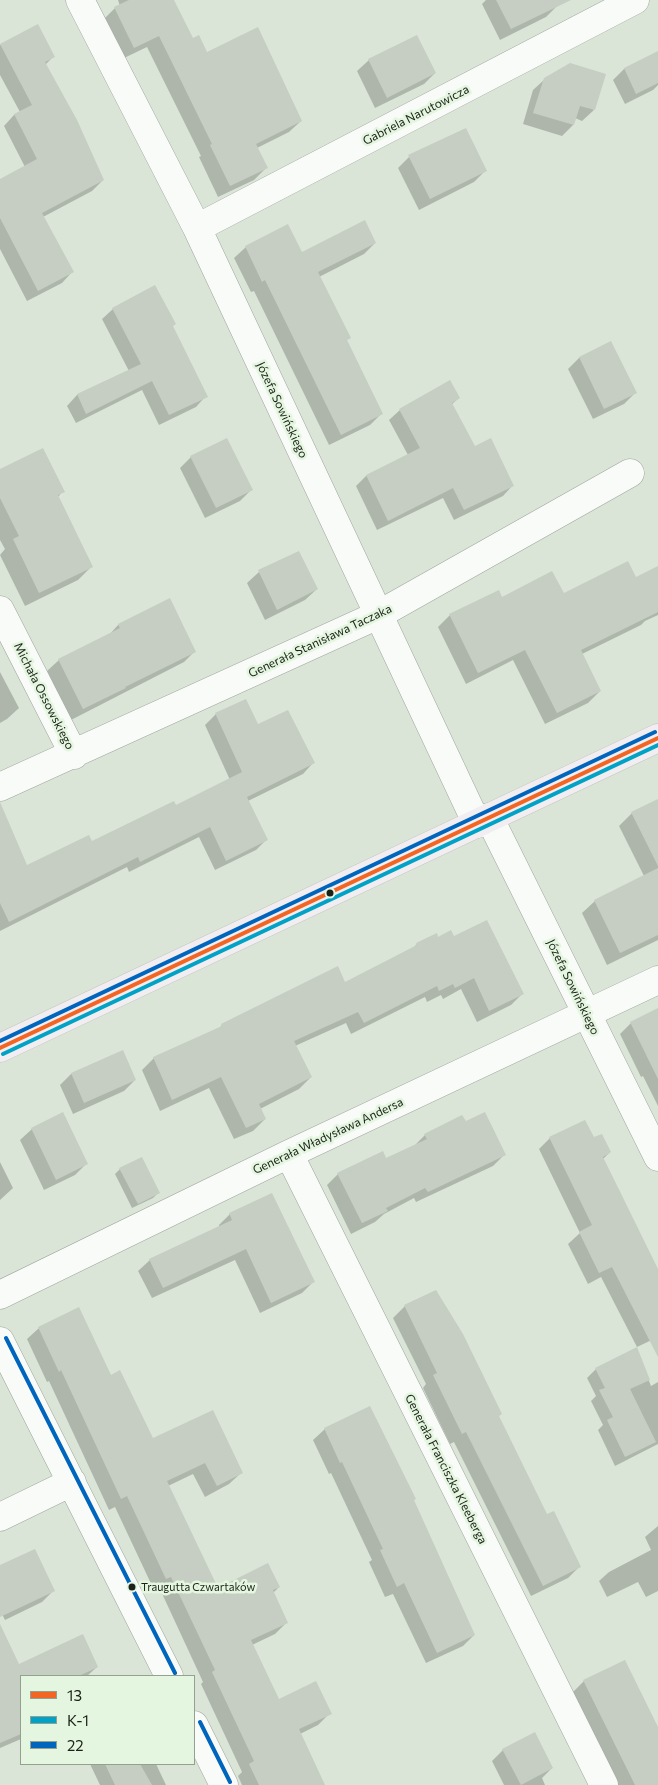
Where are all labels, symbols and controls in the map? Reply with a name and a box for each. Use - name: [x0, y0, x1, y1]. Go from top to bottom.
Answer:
- street label: Gabriela Narutowicza: [360, 82, 472, 148]
- street label: Józefa Sowińskiego: [253, 360, 311, 460]
- street label: Generała Stanisława Taczaka: [246, 601, 394, 681]
- street label: Michała Ossowskiego: [11, 640, 77, 752]
- unlabelled marker: [325, 888, 335, 898]
- street label: Józefa Sowińskiego: [544, 937, 602, 1037]
- street label: Generała Władysława Andersa: [250, 1095, 406, 1177]
- street label: Generała Franciszka Kleeberga: [402, 1392, 490, 1546]
- place label: Traugutta Czwartaków: [141, 1580, 255, 1594]
- marker: Traugutta Czwartaków: [127, 1582, 137, 1592]
- legend: [20, 1675, 195, 1765]
- text: 13: [67, 1686, 82, 1704]
- text: K-1: [67, 1711, 89, 1729]
- text: 22: [67, 1736, 84, 1754]

